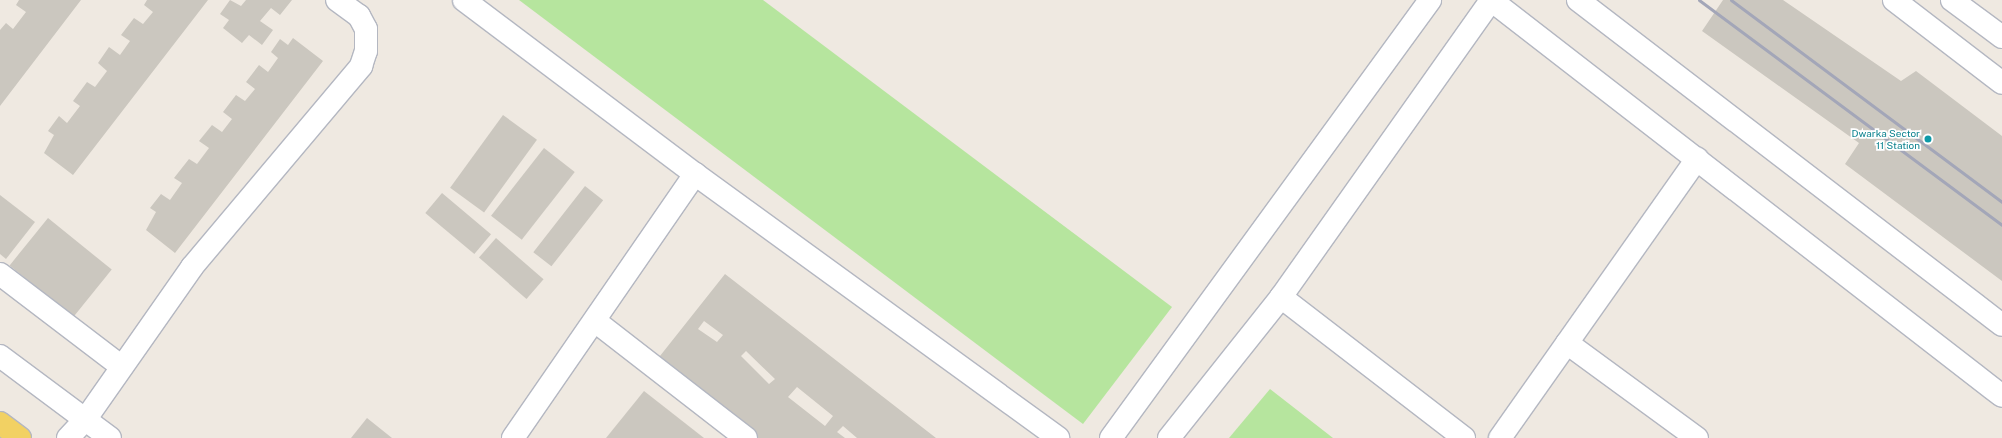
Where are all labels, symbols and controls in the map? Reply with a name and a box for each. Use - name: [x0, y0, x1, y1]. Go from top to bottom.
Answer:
- place label: Dwarka Sector 11 Station: [1852, 127, 1920, 150]
- marker: Dwarka Sector 11 Station: [1923, 134, 1933, 144]

